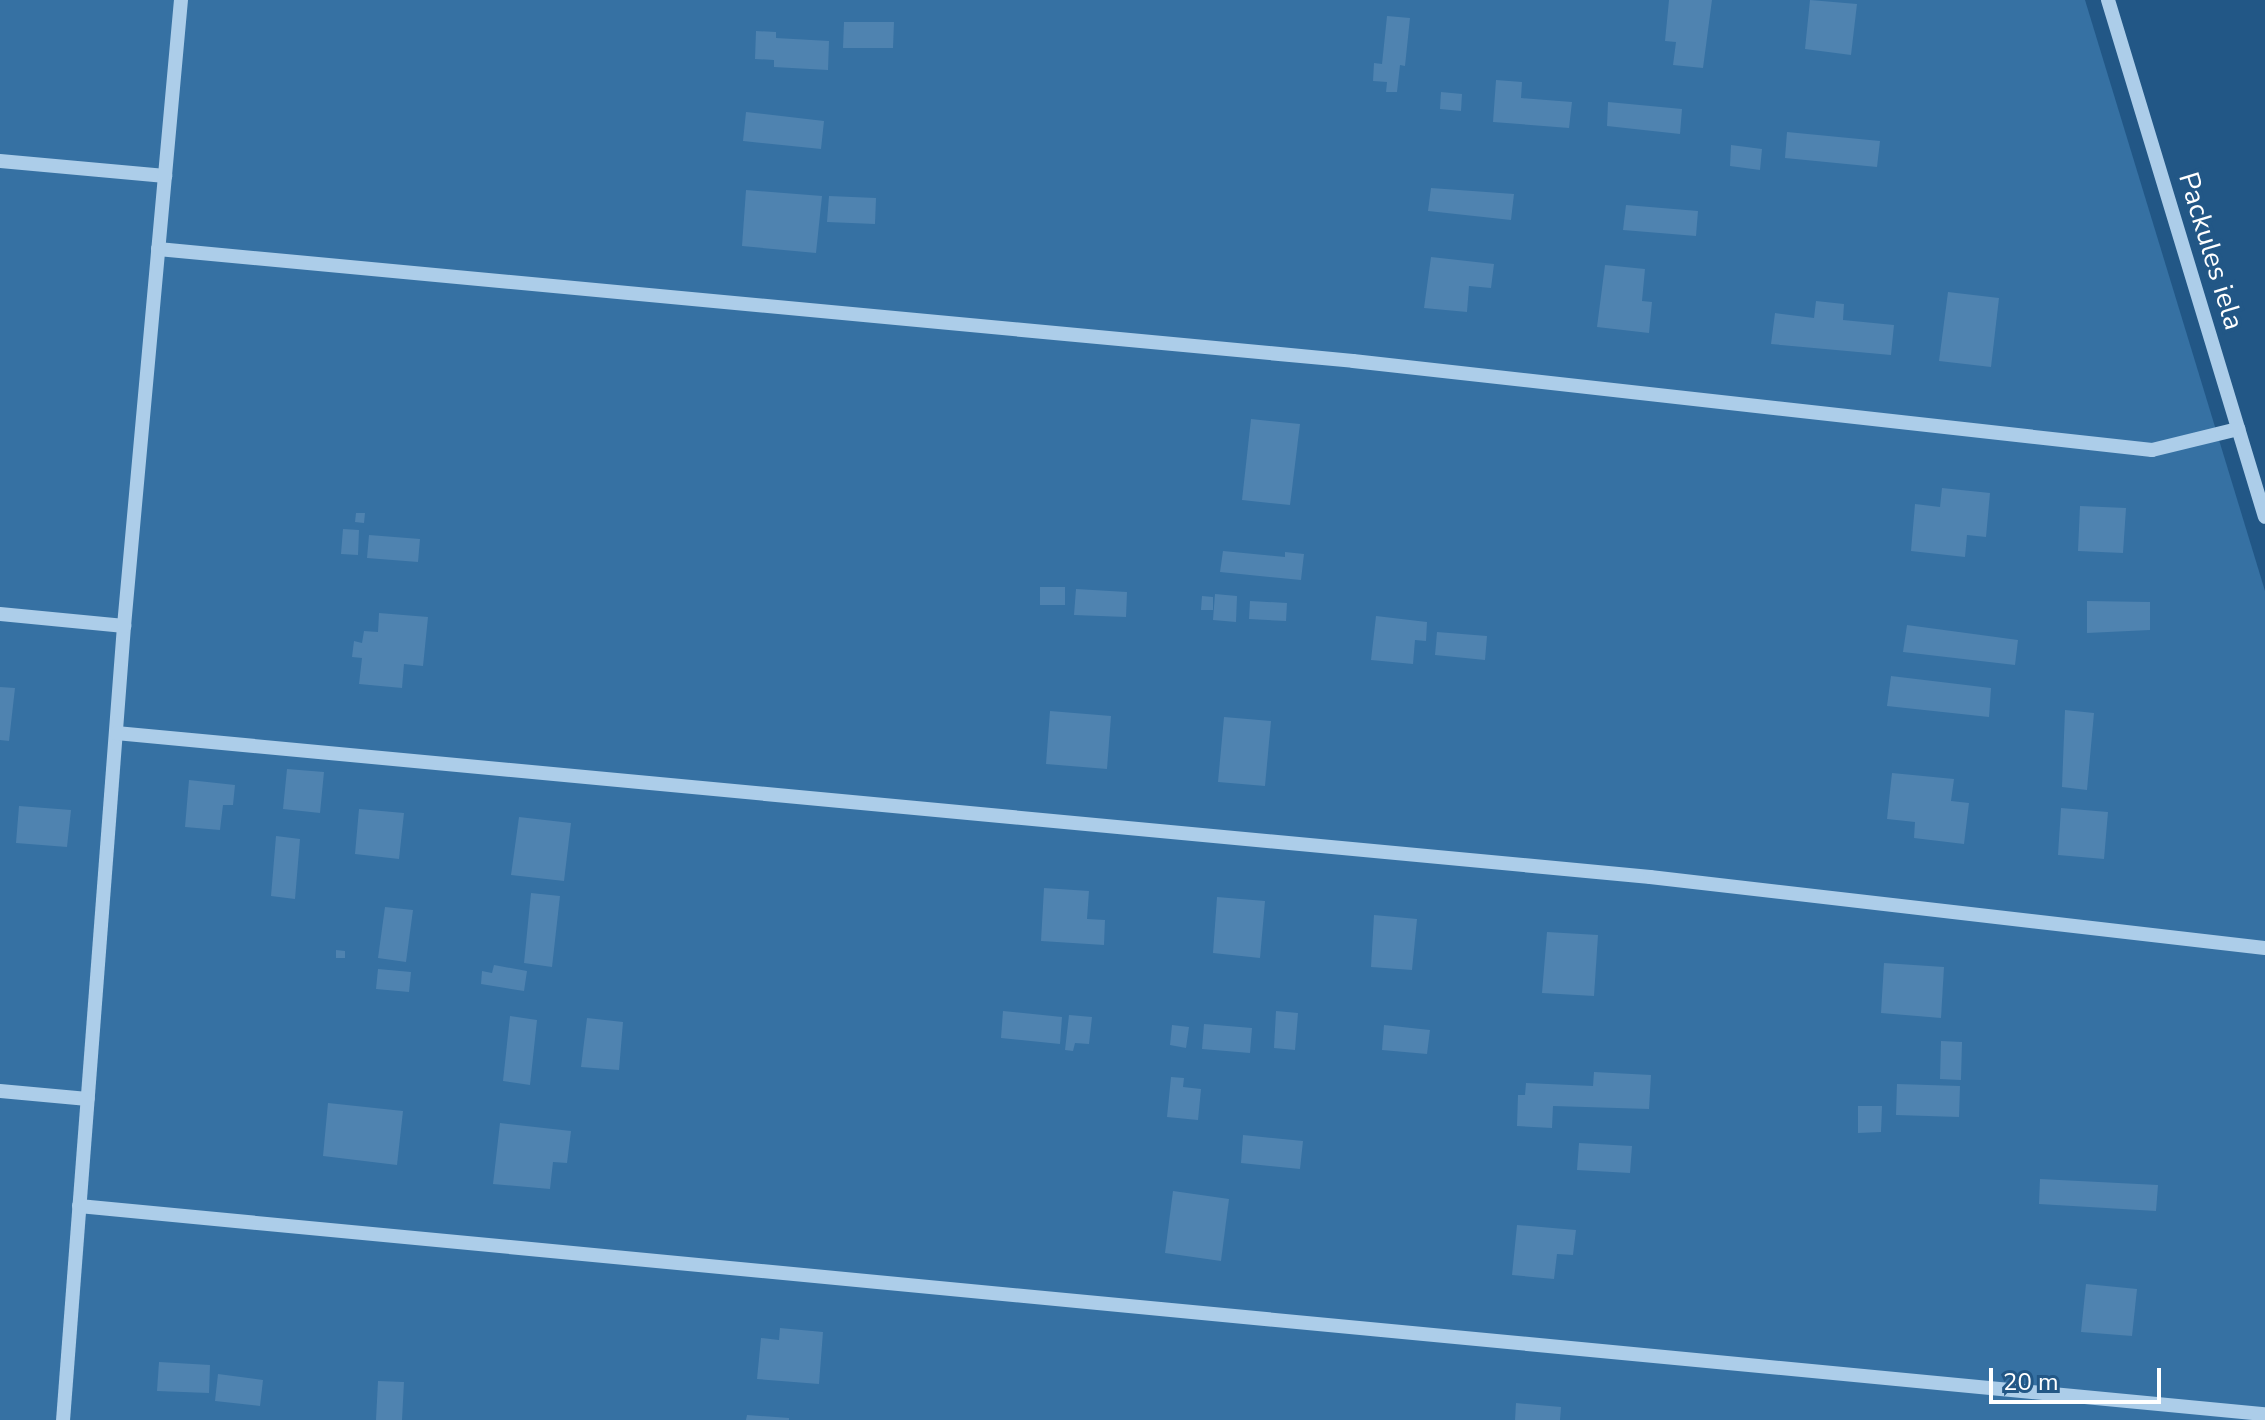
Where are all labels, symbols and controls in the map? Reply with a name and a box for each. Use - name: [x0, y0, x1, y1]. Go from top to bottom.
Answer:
- street label: Packules iela: [2171, 168, 2251, 334]
- scale bar: [1993, 1352, 2165, 1402]
- text: 20 m: [2003, 1366, 2059, 1398]

